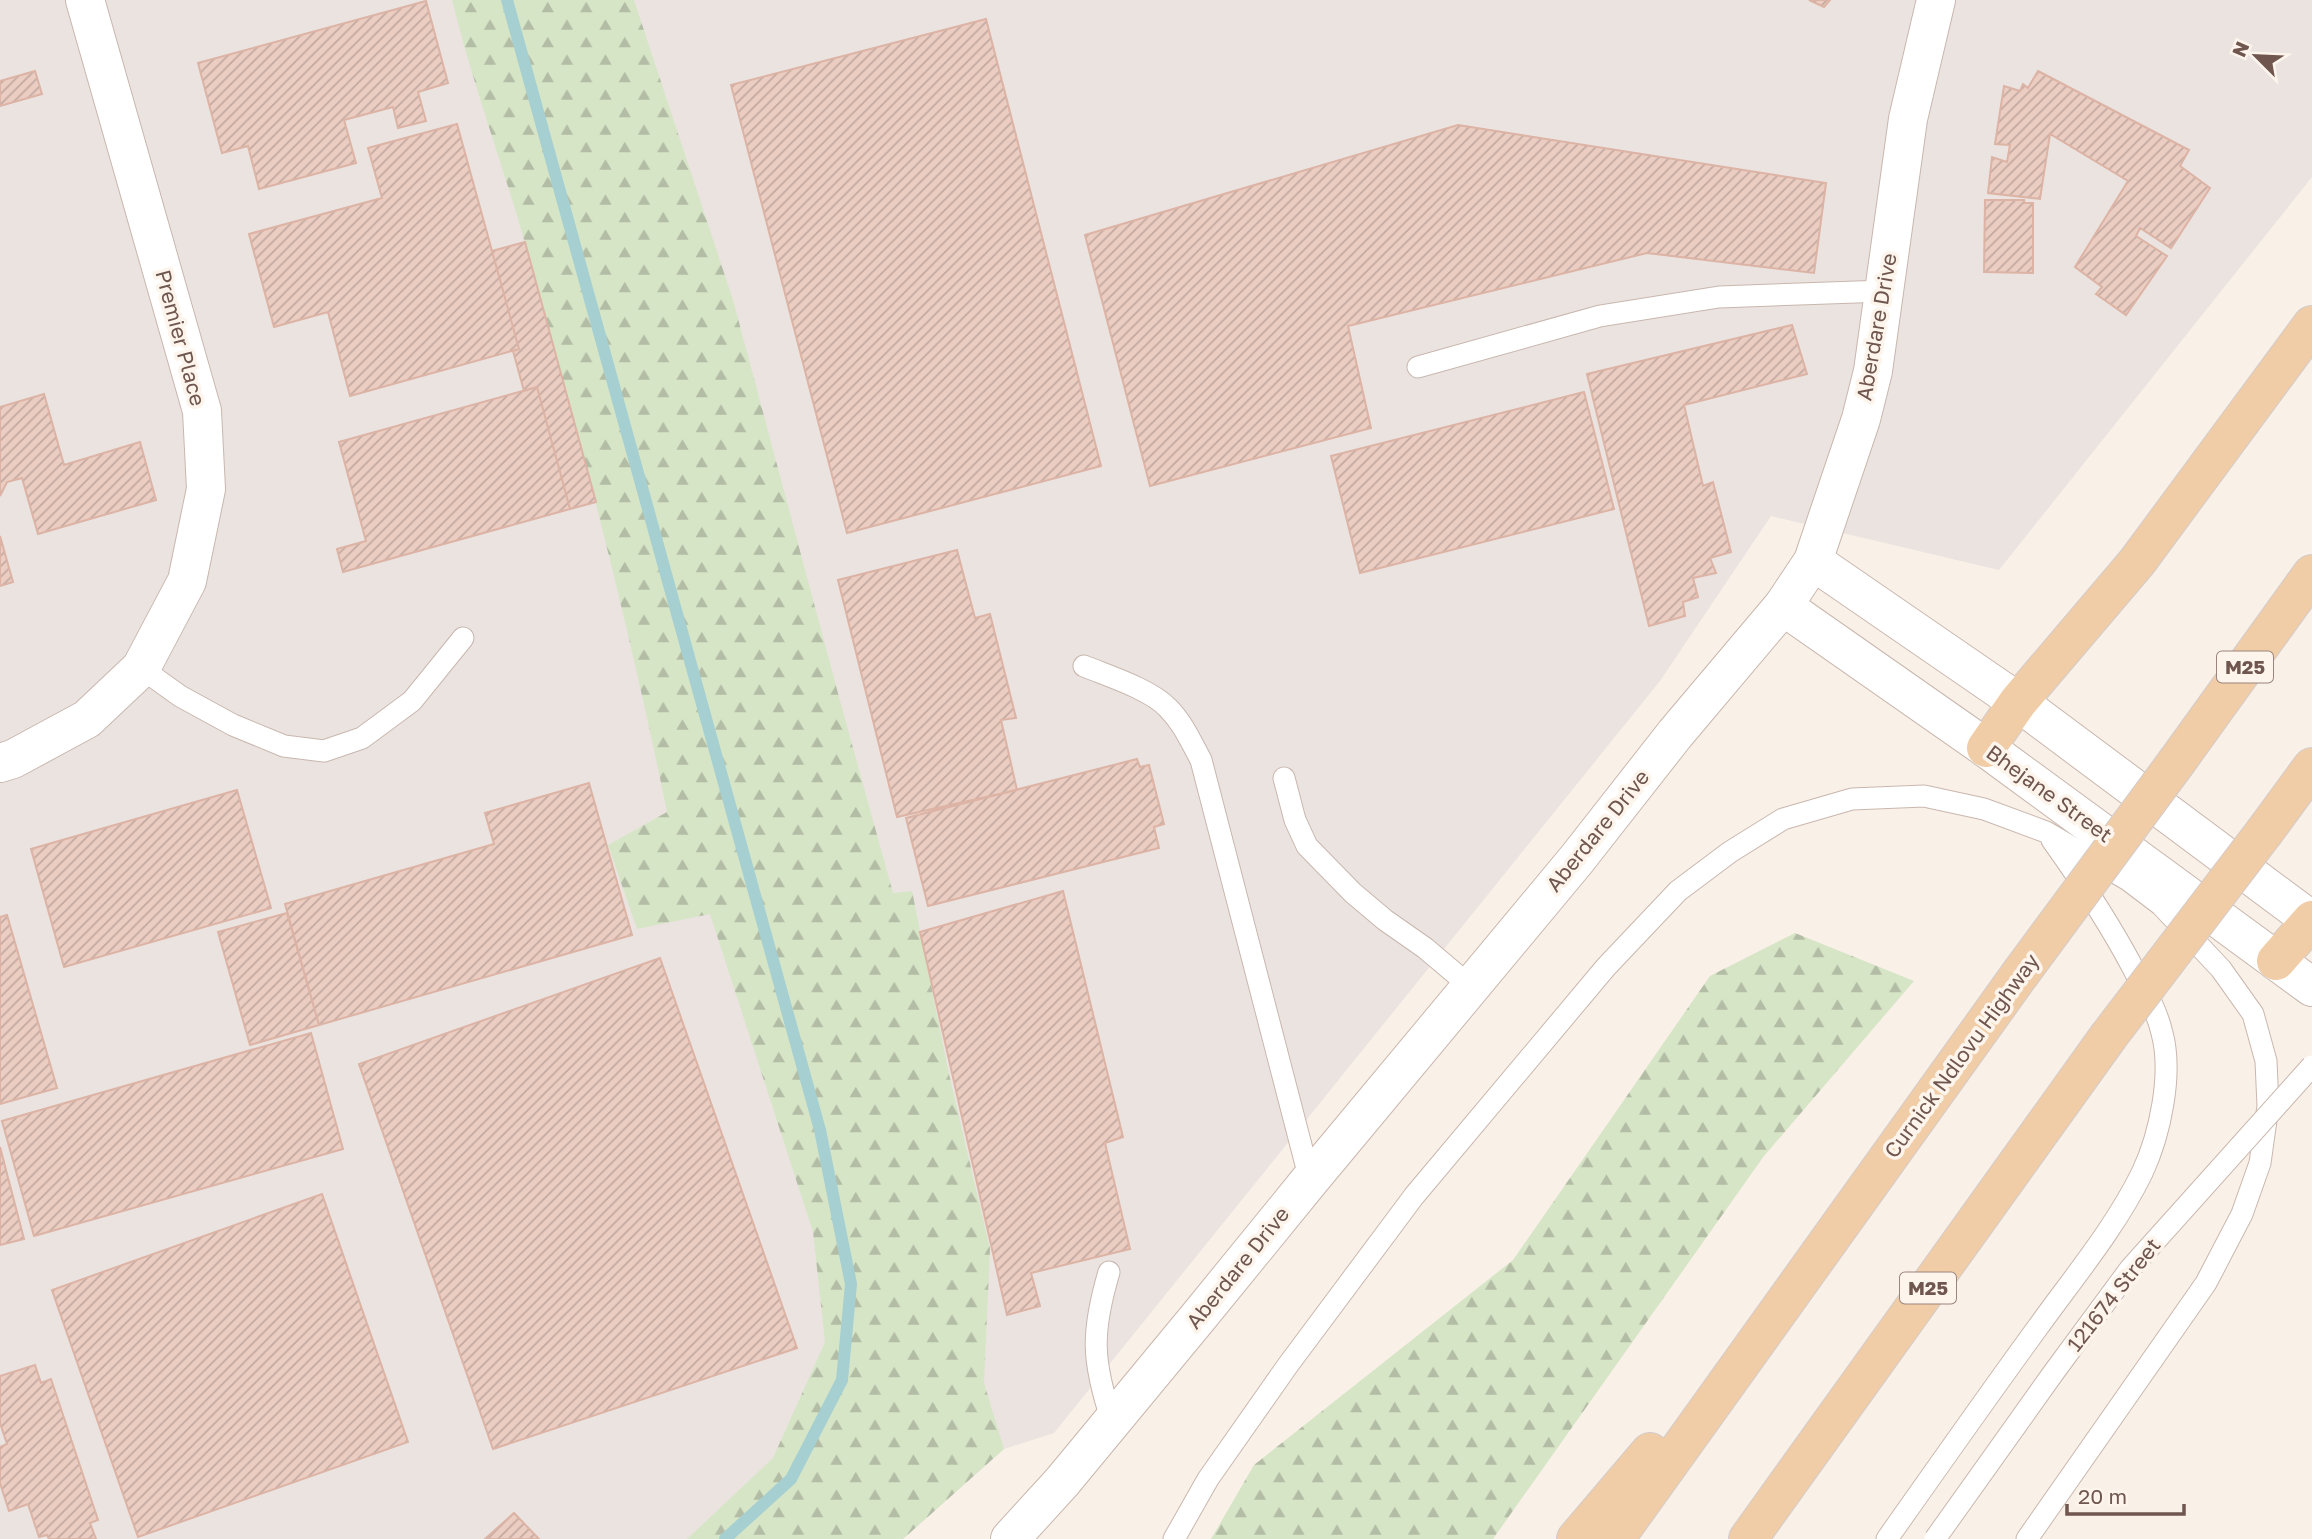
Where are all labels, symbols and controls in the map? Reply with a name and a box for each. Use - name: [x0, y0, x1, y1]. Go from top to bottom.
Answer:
- north arrow: [2221, 21, 2291, 91]
- text: N: [2227, 38, 2253, 60]
- street label: Aberdare Drive: [1850, 251, 1902, 403]
- street label: Premier Place: [150, 267, 212, 409]
- road number: M25: [2217, 652, 2273, 682]
- street label: Bhejane Street: [1982, 739, 2118, 848]
- street label: Aberdare Drive: [1540, 764, 1654, 897]
- street label: Curnick Ndlovu Highway: [1878, 948, 2044, 1163]
- street label: Aberdare Drive: [1180, 1201, 1294, 1334]
- street label: 121674 Street: [2061, 1233, 2166, 1356]
- road number: M25: [1900, 1272, 1956, 1304]
- scale bar: [2067, 1472, 2184, 1516]
- text: 20 m: [2078, 1483, 2127, 1509]

